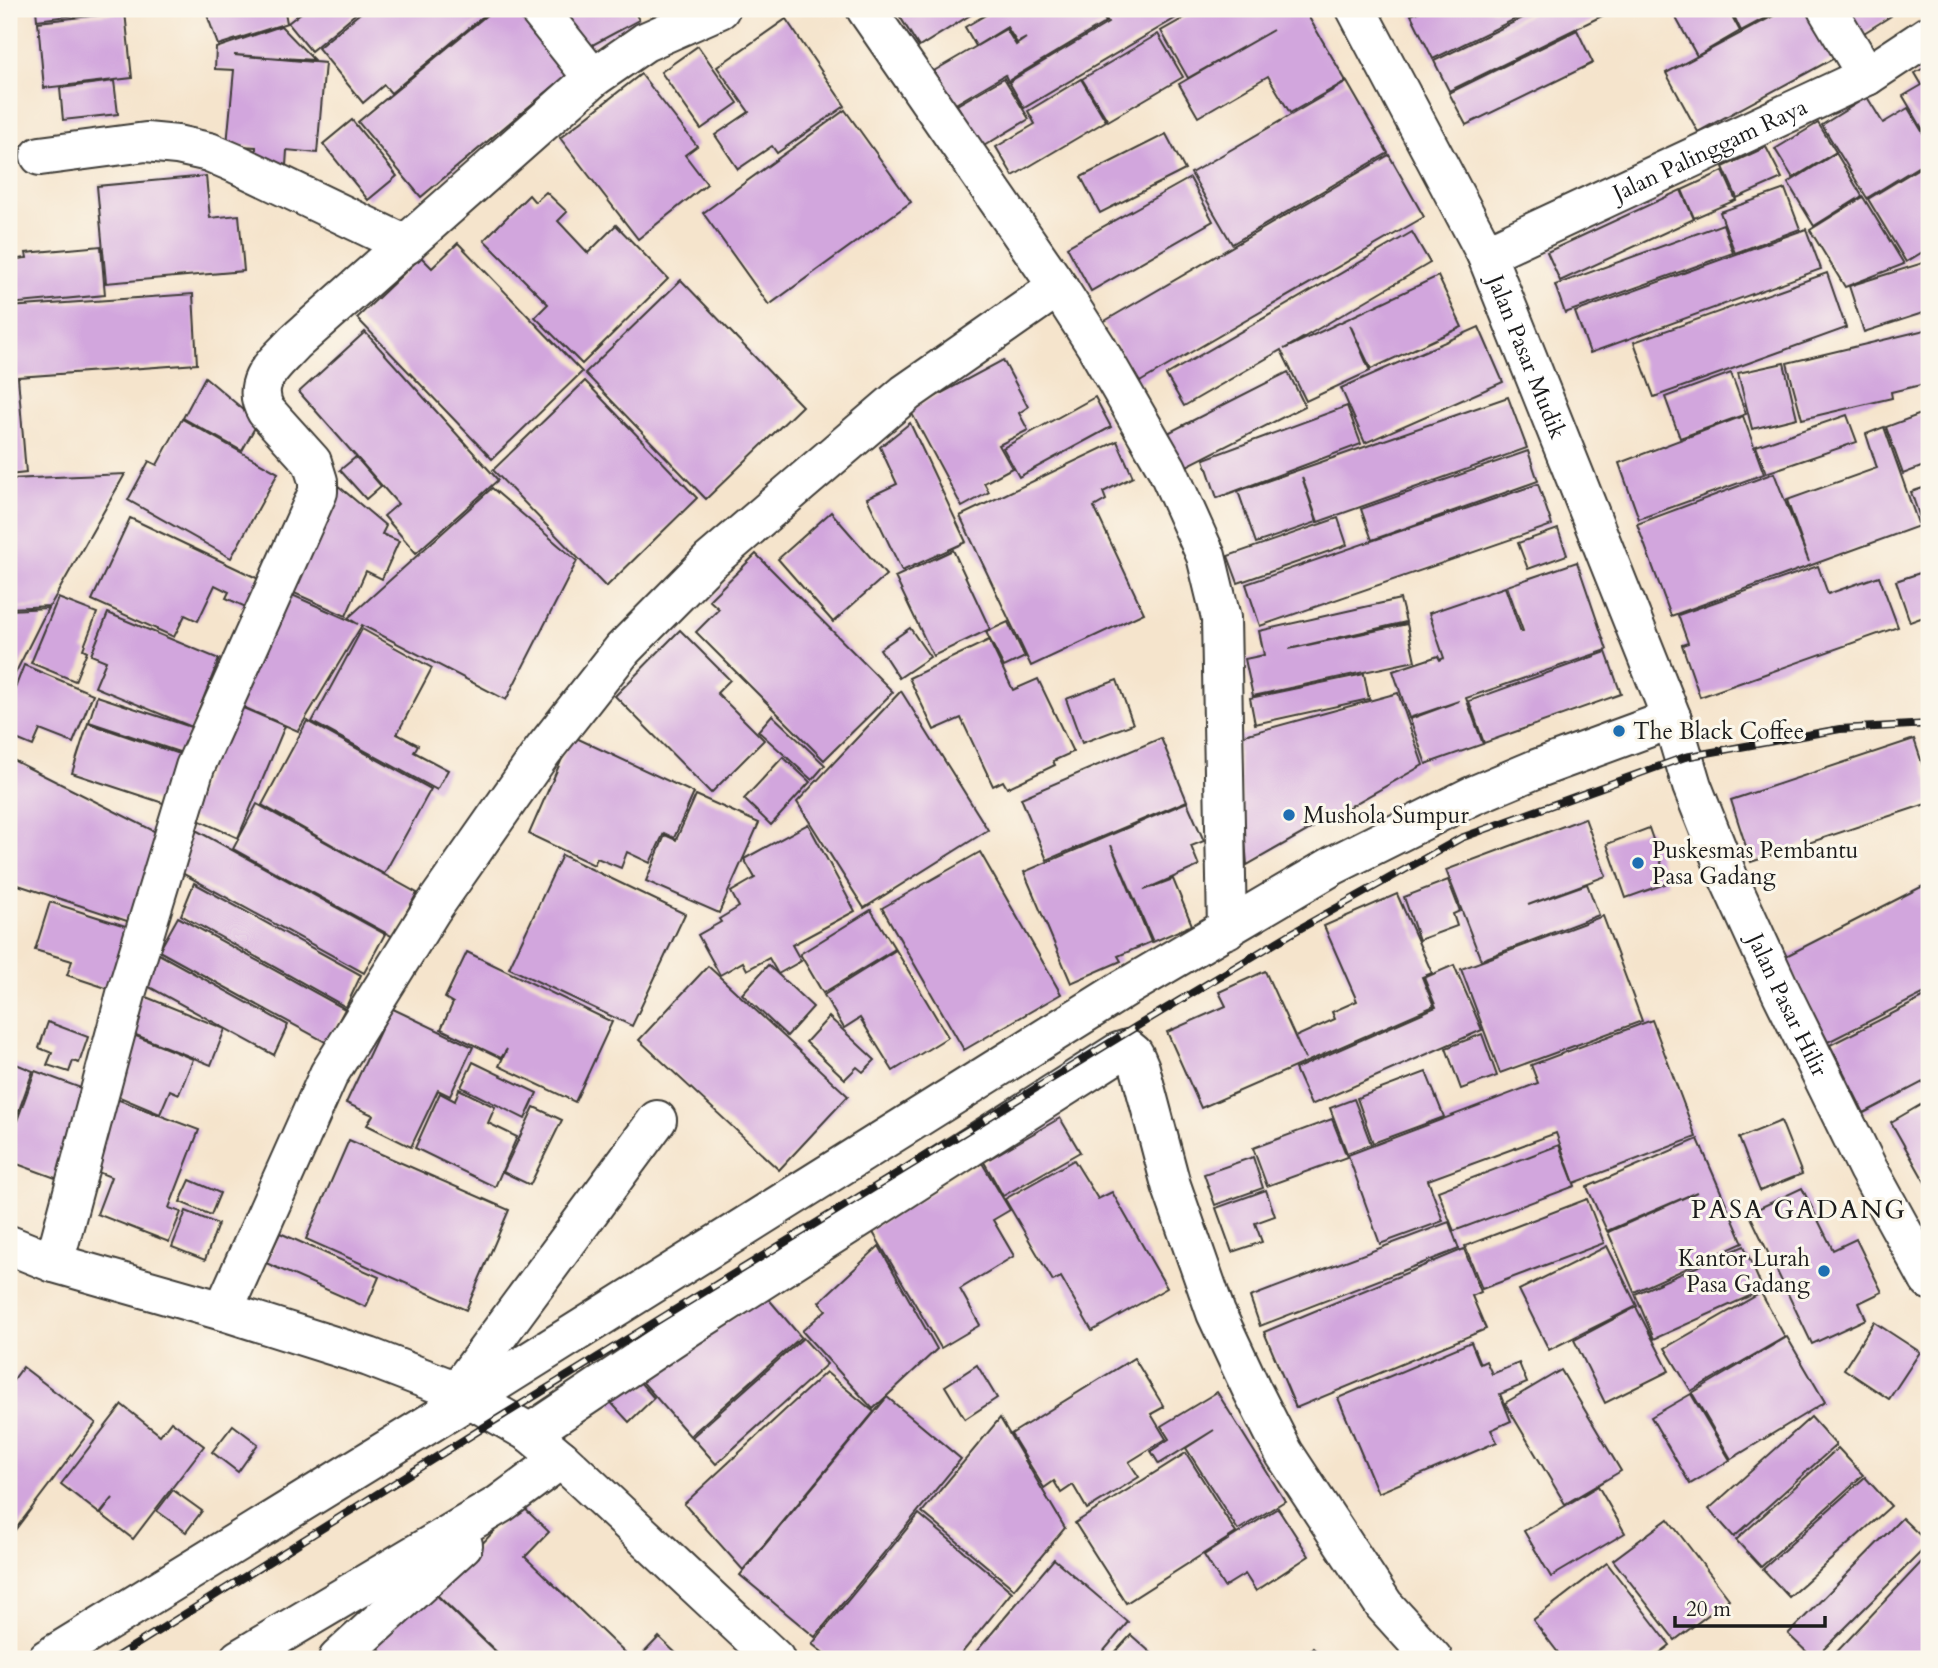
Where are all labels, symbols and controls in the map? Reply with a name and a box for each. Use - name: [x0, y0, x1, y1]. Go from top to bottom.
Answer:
- street label: Jalan Palinggam Raya: [1605, 91, 1812, 209]
- street label: Jalan Pasar Mudik: [1479, 267, 1574, 444]
- place label: The Black Coffee: [1633, 716, 1804, 747]
- marker: The Black Coffee: [1611, 723, 1627, 739]
- place label: Mushola Sumpur: [1303, 800, 1469, 831]
- marker: Mushola Sumpur: [1281, 807, 1297, 823]
- place label: Puskesmas Pembantu Pasa Gadang: [1652, 835, 1858, 892]
- marker: Puskesmas Pembantu Pasa Gadang: [1630, 855, 1646, 871]
- street label: Jalan Pasar Hilir: [1739, 925, 1836, 1082]
- district label: PASA GADANG: [1691, 1192, 1907, 1227]
- place label: Kantor Lurah Pasa Gadang: [1678, 1243, 1810, 1300]
- marker: Kantor Lurah Pasa Gadang: [1816, 1263, 1832, 1279]
- scale bar: [1675, 1584, 1826, 1628]
- text: 20 m: [1686, 1595, 1731, 1624]

